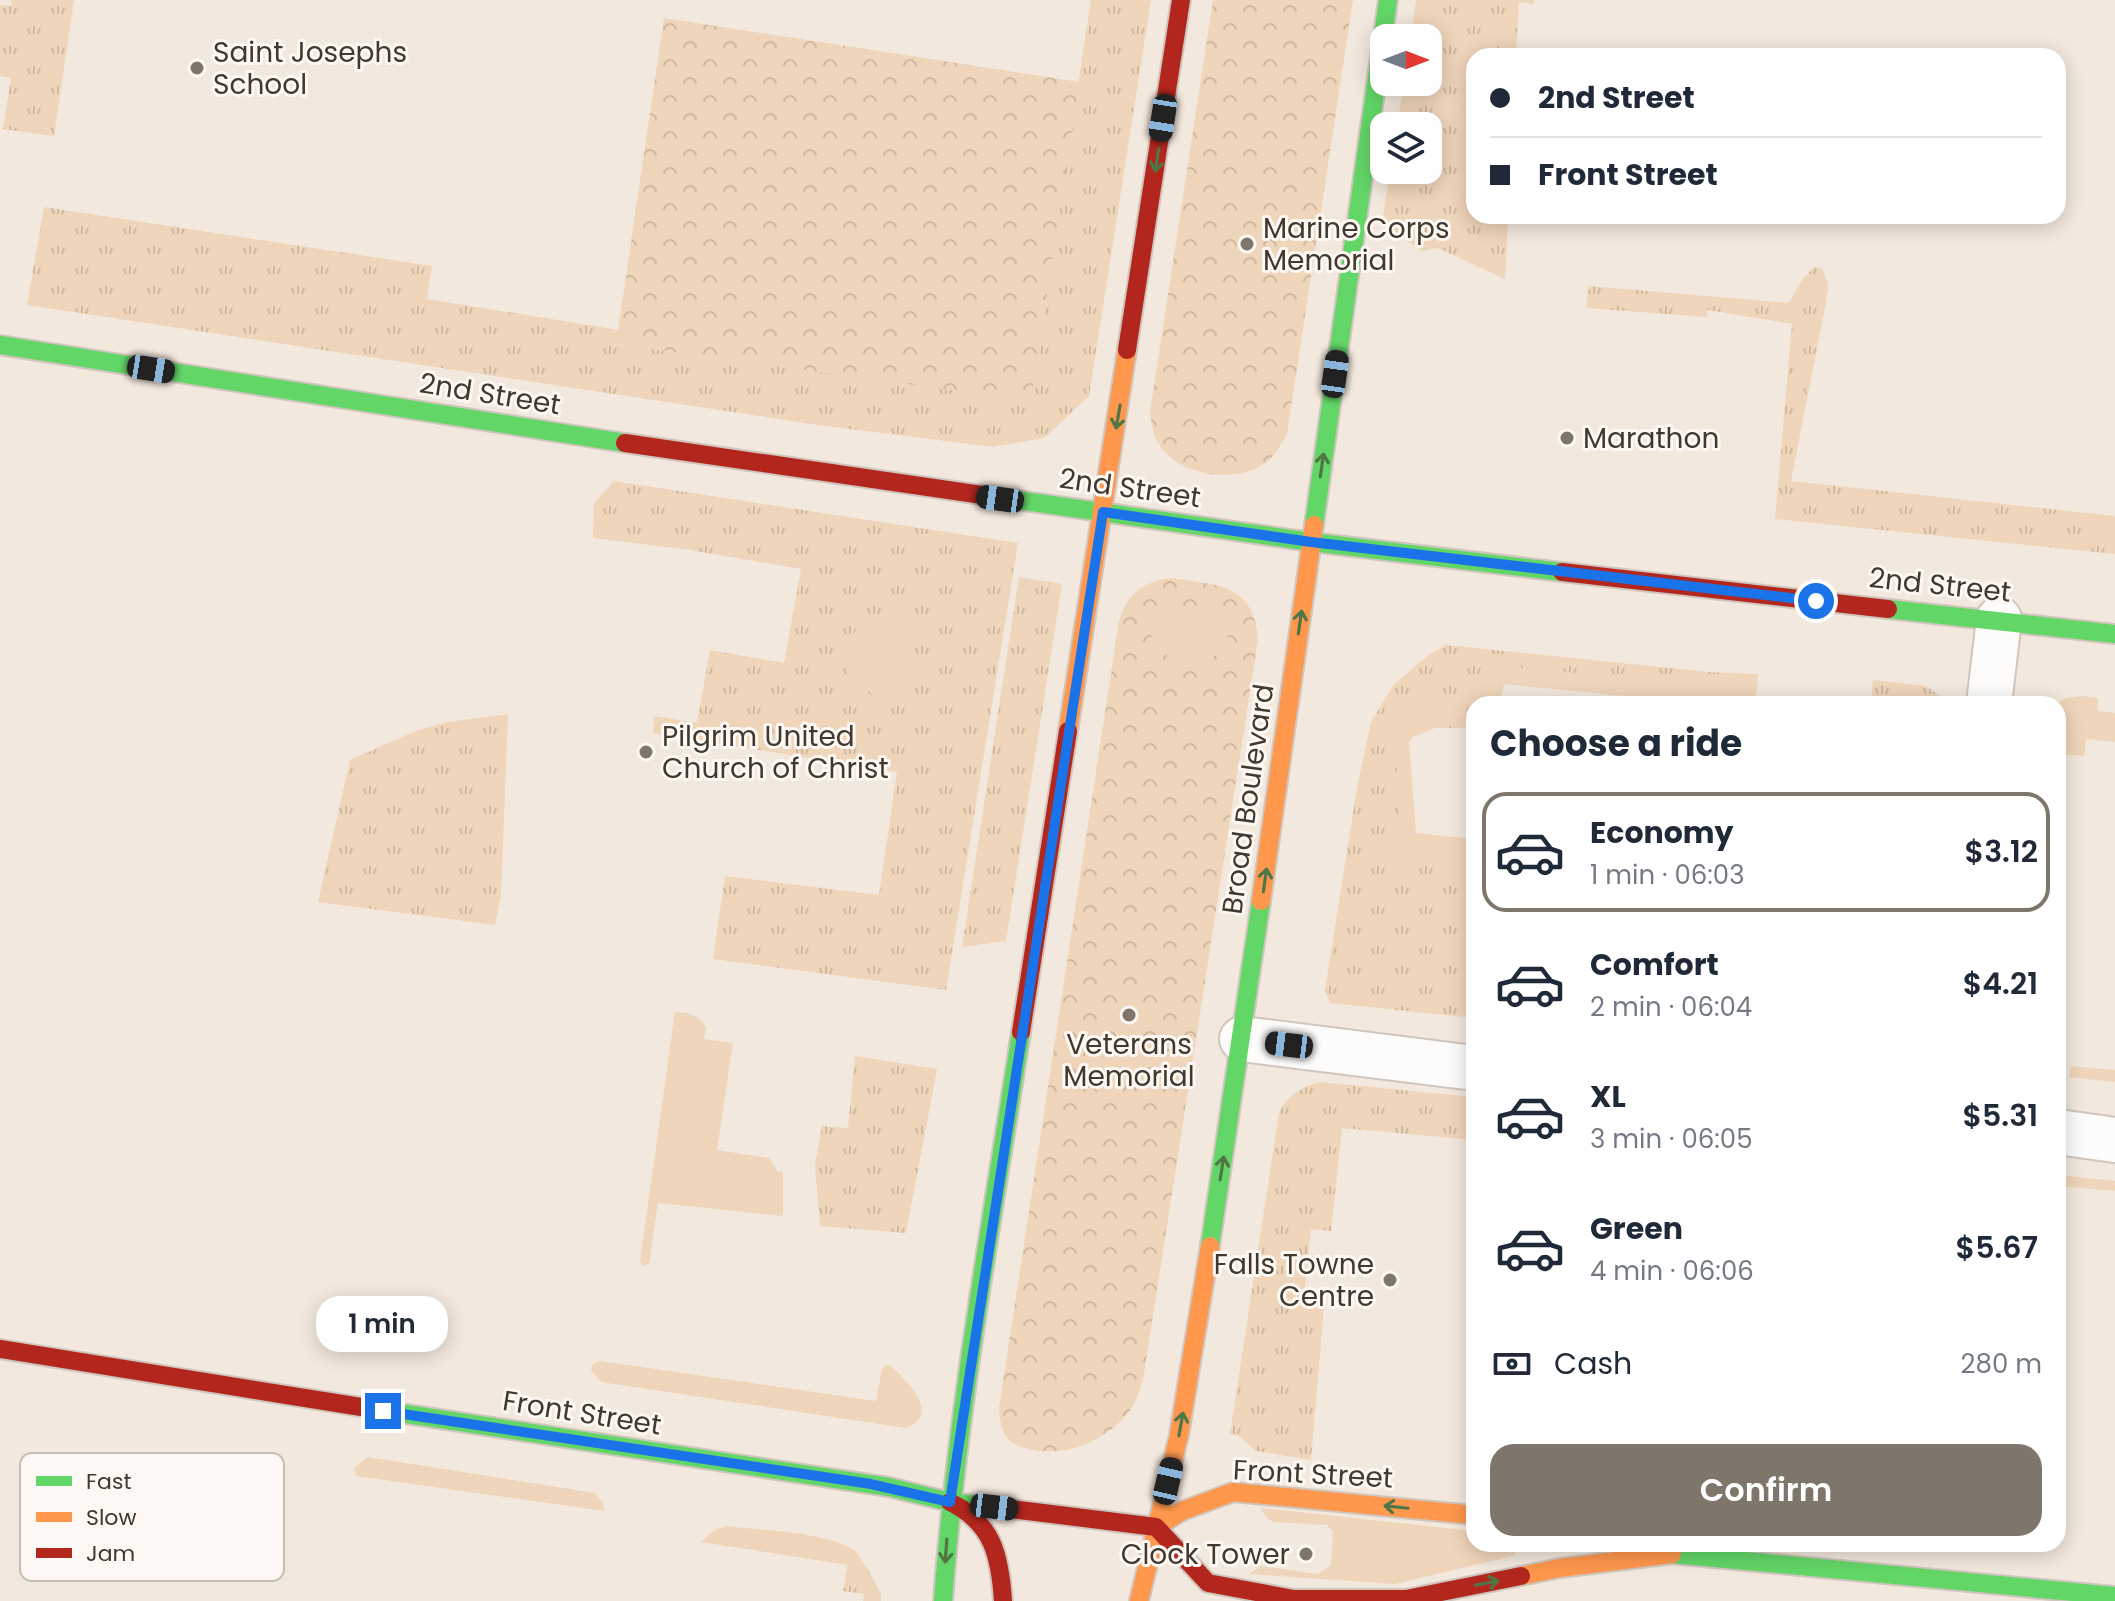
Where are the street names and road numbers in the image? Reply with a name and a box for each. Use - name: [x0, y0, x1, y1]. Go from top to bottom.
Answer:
- street label: 2nd Street: [417, 364, 563, 424]
- street label: 2nd Street: [1057, 459, 1203, 517]
- street label: 2nd Street: [1867, 558, 2013, 612]
- street label: Broad Boulevard: [1213, 681, 1283, 917]
- street label: Front Street: [500, 1381, 664, 1445]
- street label: Front Street: [1232, 1450, 1394, 1498]

